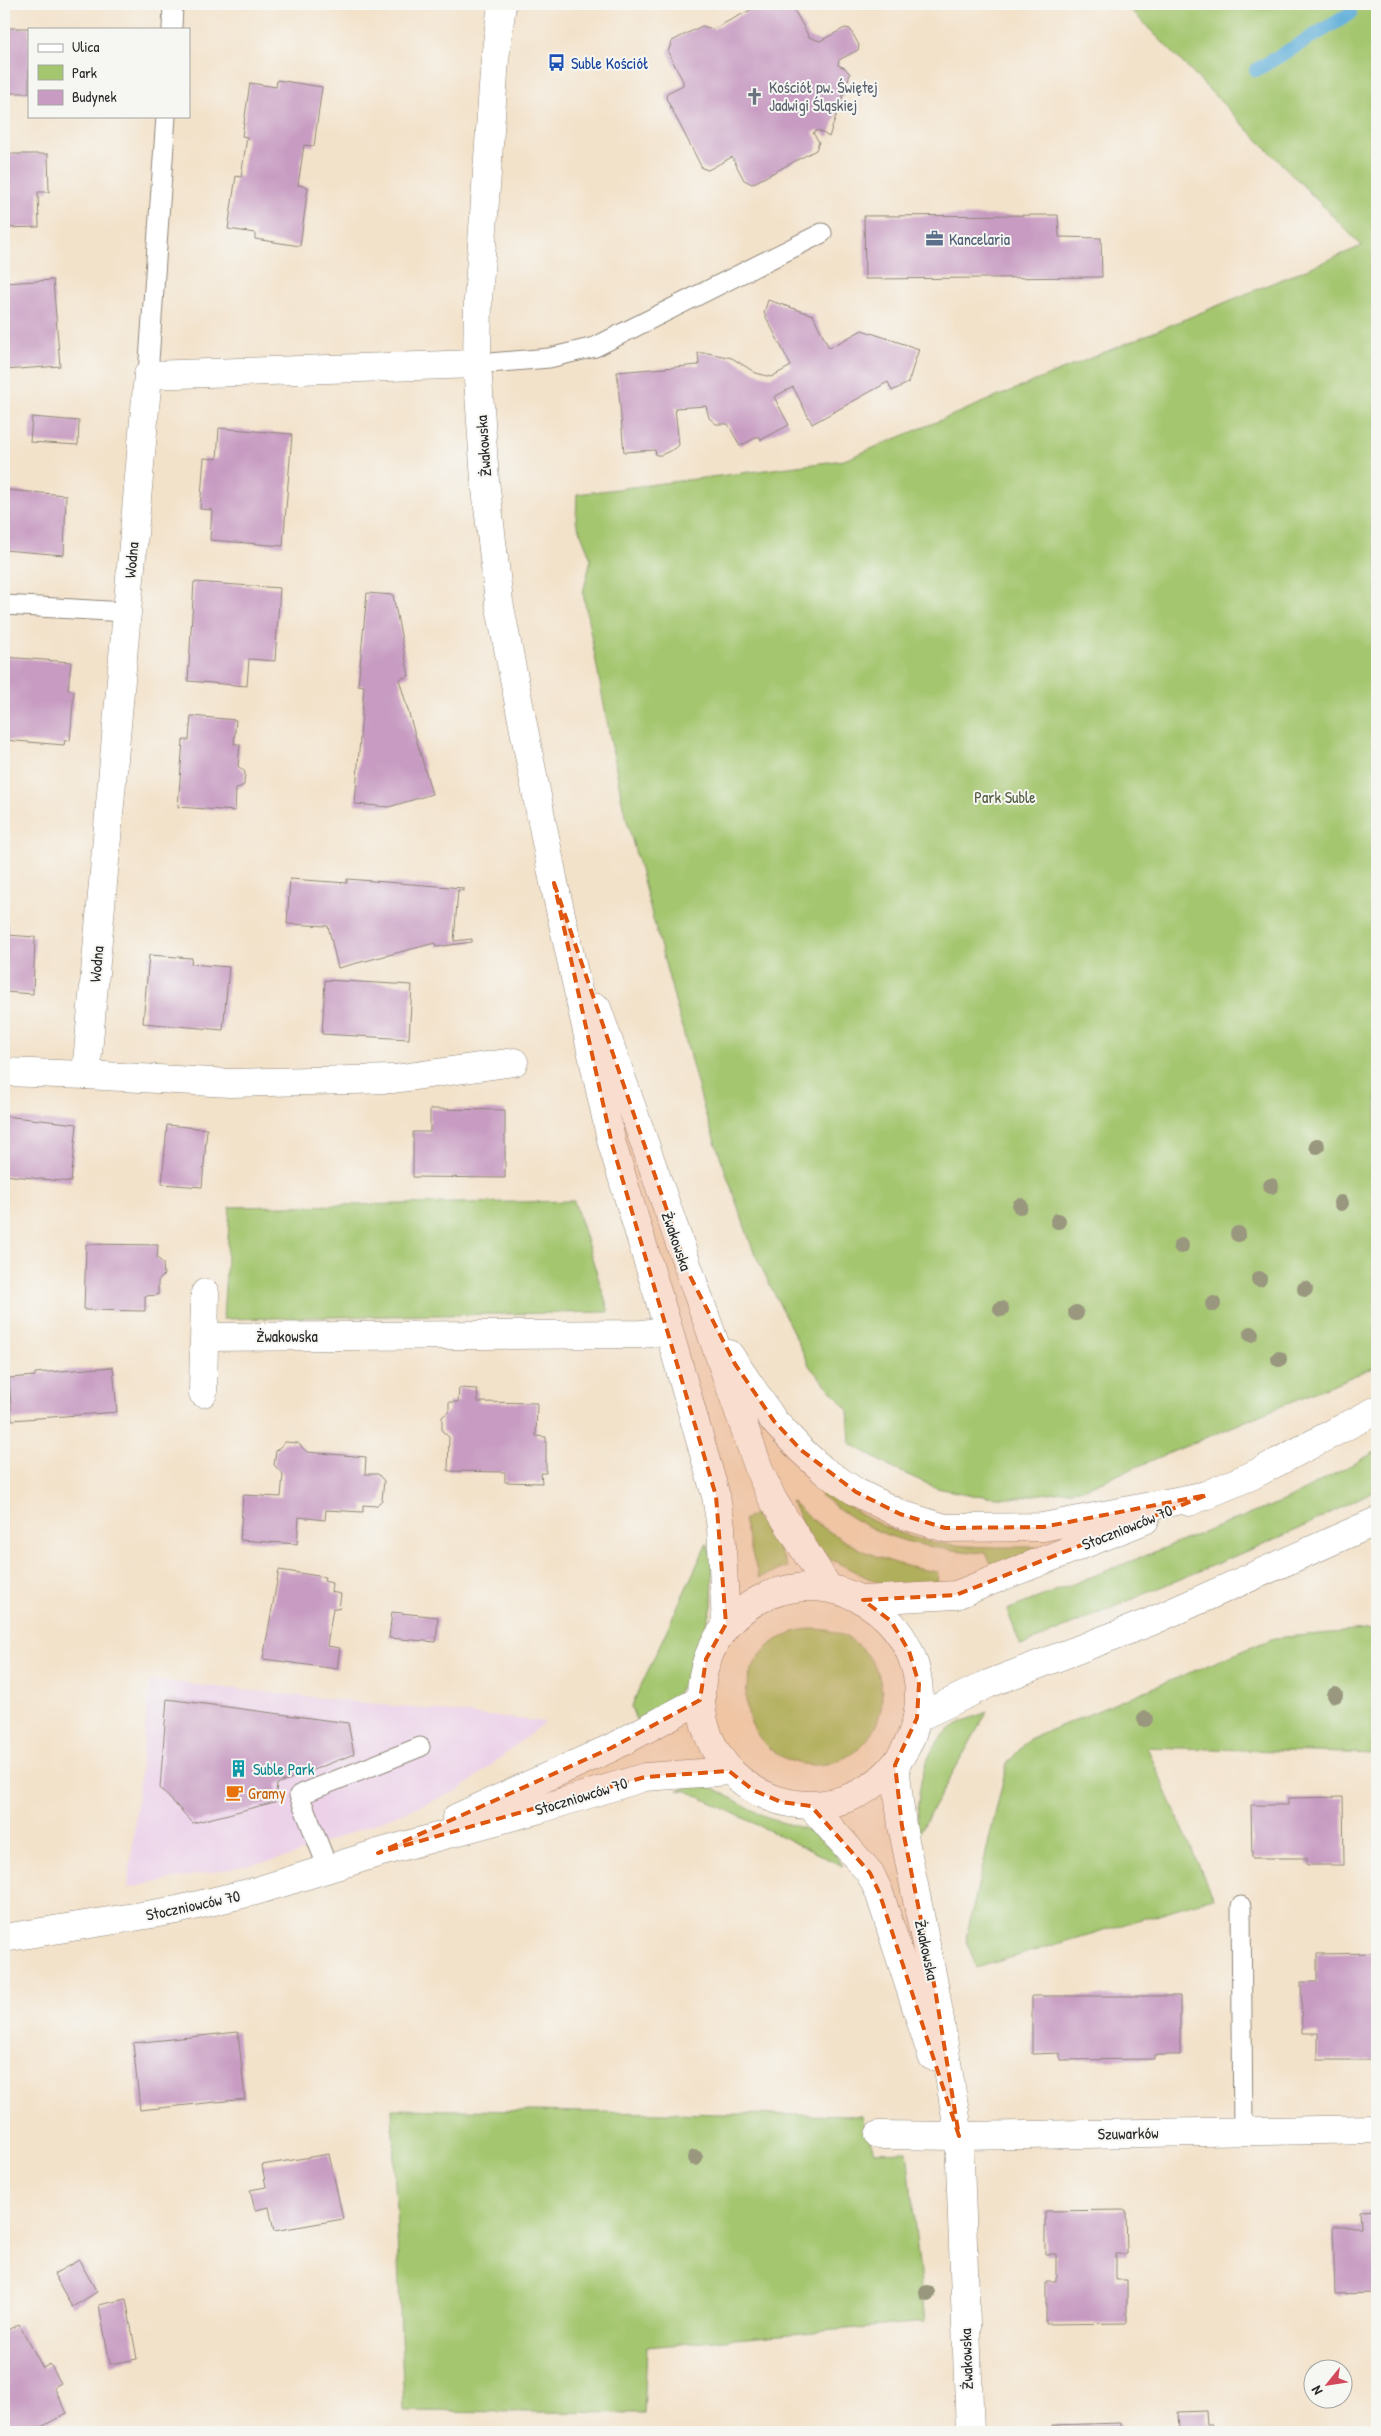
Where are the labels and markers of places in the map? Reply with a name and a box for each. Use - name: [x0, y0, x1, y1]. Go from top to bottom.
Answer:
- place label: Suble Kościół: [571, 52, 649, 74]
- bus stop icon: Suble Kościół: [547, 53, 567, 73]
- place label: Kościół pw. Świętej Jadwigi Śląskiej: [769, 76, 878, 116]
- church icon: Kościół pw. Świętej Jadwigi Śląskiej: [745, 86, 765, 106]
- place label: Kancelaria: [949, 228, 1010, 250]
- office icon: Kancelaria: [925, 229, 945, 249]
- place label: Suble Park: [253, 1758, 315, 1780]
- building icon: Suble Park: [229, 1759, 249, 1779]
- place label: Gramy: [248, 1782, 286, 1804]
- cafe icon: Gramy: [224, 1783, 244, 1803]

